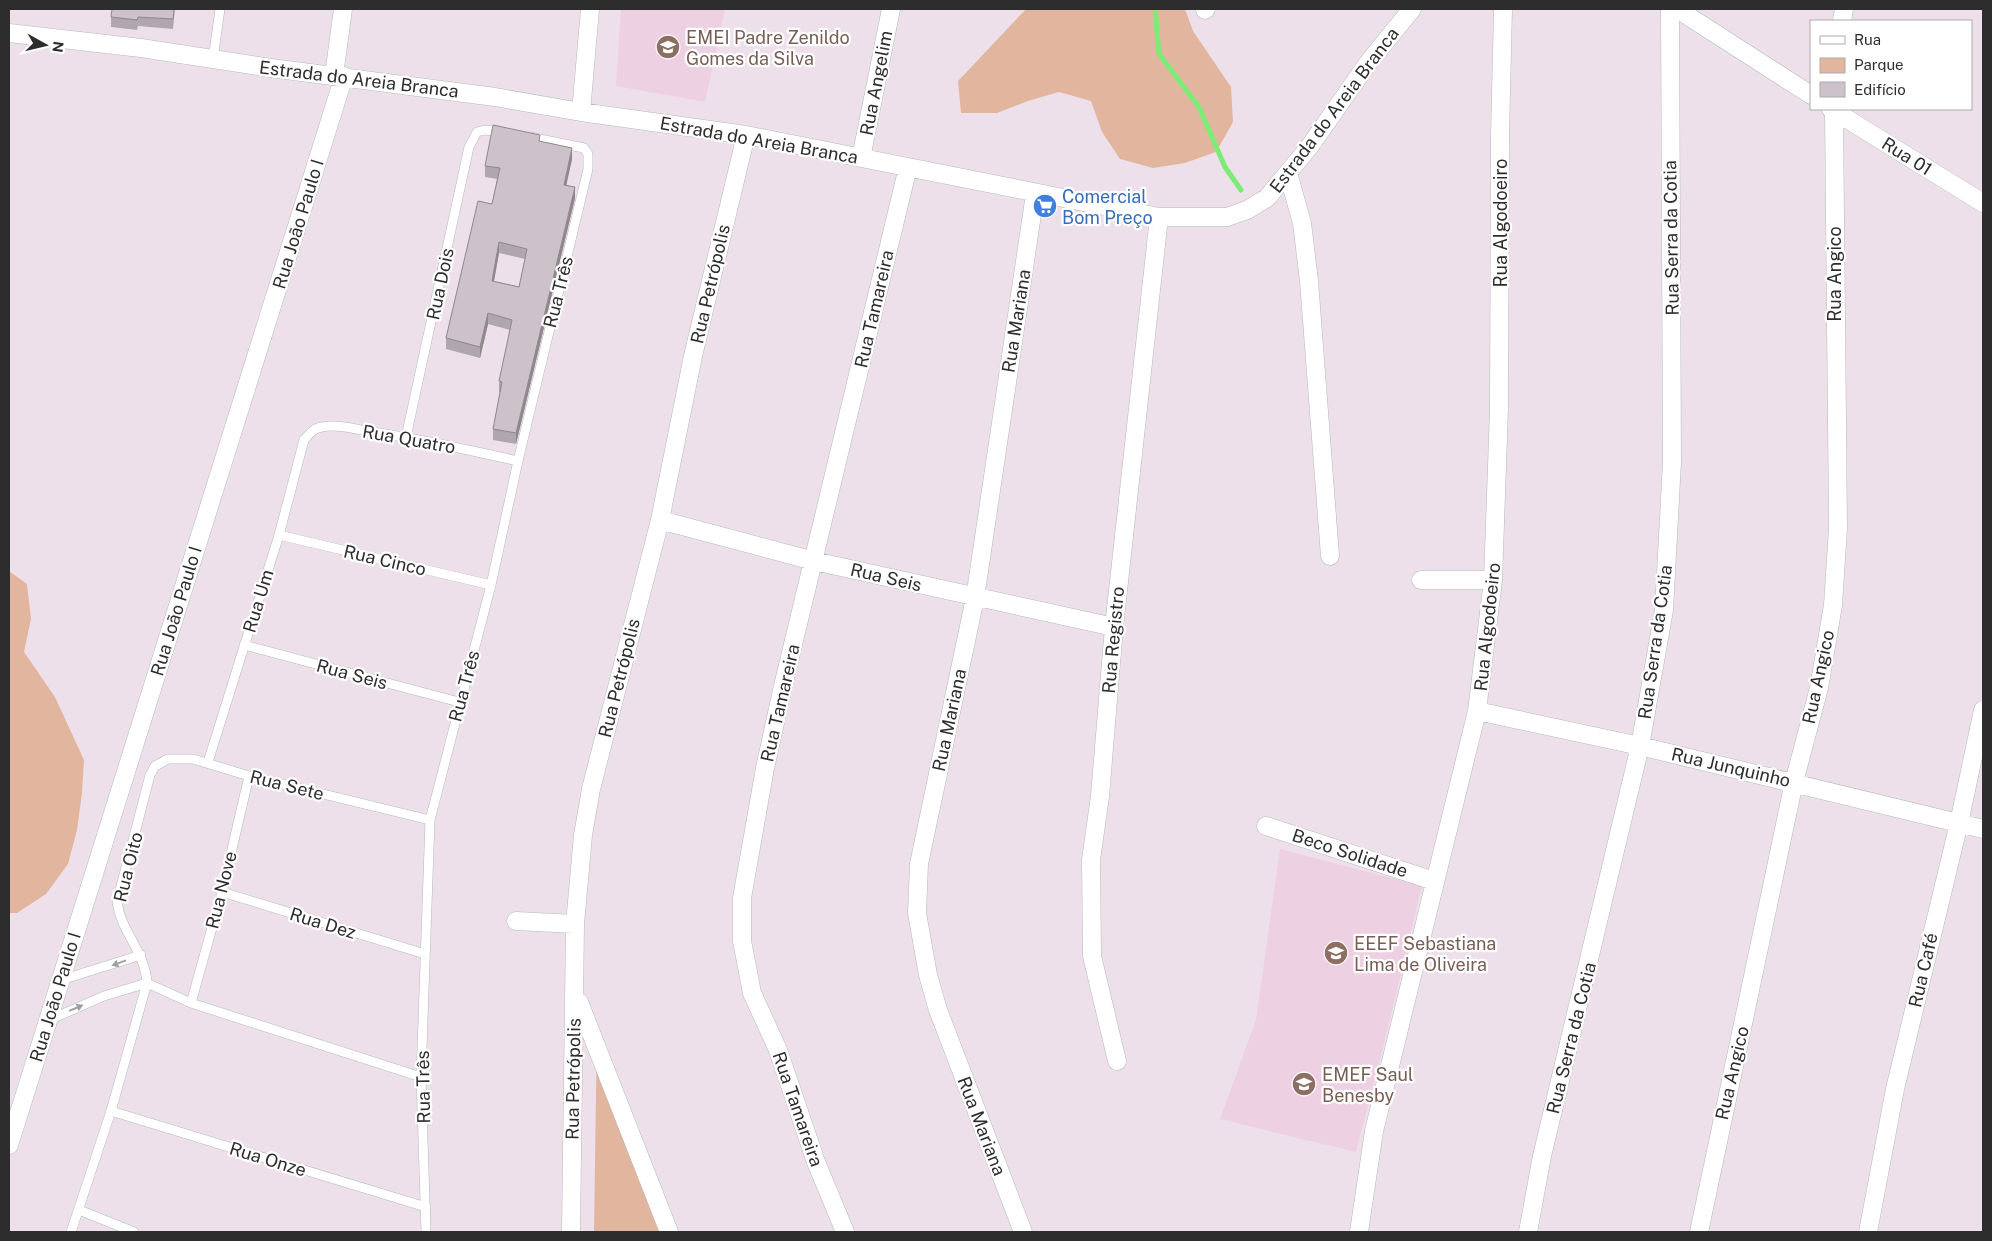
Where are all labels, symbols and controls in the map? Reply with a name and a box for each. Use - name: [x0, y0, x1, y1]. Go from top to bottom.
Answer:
- north arrow: [20, 20, 70, 70]
- legend: [1810, 20, 1972, 110]
- street label: Estrada do Areia Branca: [1265, 23, 1403, 197]
- place label: EMEI Padre Zenildo Gomes da Silva: [686, 27, 850, 69]
- street label: Rua Angelim: [856, 29, 896, 137]
- text: Rua: [1854, 31, 1881, 48]
- school or university icon: EMEI Padre Zenildo Gomes da Silva: [655, 34, 681, 60]
- text: N: [49, 40, 67, 53]
- street label: Estrada do Areia Branca: [258, 56, 460, 102]
- text: Parque: [1854, 56, 1904, 73]
- text: Edifício: [1854, 81, 1906, 98]
- street label: Estrada do Areia Branca: [658, 112, 860, 168]
- street label: Rua 01: [1878, 132, 1936, 180]
- street label: Rua João Paulo I: [268, 157, 328, 291]
- street label: Rua Algodoeiro: [1490, 158, 1511, 288]
- street label: Rua Serra da Cotia: [1659, 160, 1683, 316]
- place label: Comercial Bom Preço: [1062, 186, 1153, 228]
- supermarket icon: Comercial Bom Preço: [1032, 193, 1058, 219]
- street label: Rua Petrópolis: [686, 222, 734, 346]
- street label: Rua Angico: [1824, 226, 1845, 322]
- street label: Rua Dois: [422, 246, 458, 322]
- street label: Rua Tamareira: [850, 248, 898, 370]
- street label: Rua Três: [539, 254, 577, 330]
- street label: Rua Mariana: [997, 268, 1035, 374]
- street label: Rua Quatro: [361, 420, 457, 458]
- street label: Rua Cinco: [342, 540, 428, 580]
- street label: Rua João Paulo I: [146, 544, 206, 678]
- street label: Rua Seis: [848, 559, 924, 595]
- street label: Rua Algodoeiro: [1470, 562, 1504, 692]
- street label: Rua Serra da Cotia: [1634, 564, 1676, 720]
- street label: Rua Um: [238, 567, 278, 635]
- street label: Rua Registro: [1098, 586, 1128, 694]
- street label: Rua Petrópolis: [594, 616, 644, 740]
- street label: Rua Angico: [1798, 628, 1838, 726]
- street label: Rua Tamareira: [756, 642, 804, 764]
- street label: Rua Três: [444, 648, 484, 724]
- street label: Rua Seis: [314, 654, 390, 694]
- street label: Rua Mariana: [928, 667, 970, 773]
- street label: Rua Junquinho: [1669, 743, 1793, 791]
- street label: Rua Sete: [248, 766, 326, 804]
- street label: Beco Solidade: [1290, 824, 1410, 882]
- street label: Rua Oito: [109, 830, 147, 904]
- street label: Rua Nove: [201, 849, 241, 931]
- street label: Rua Dez: [287, 903, 359, 943]
- street label: Rua João Paulo I: [25, 930, 85, 1064]
- street label: Rua Café: [1904, 931, 1942, 1009]
- place label: EEEF Sebastiana Lima de Oliveira: [1354, 933, 1496, 975]
- school or university icon: EEEF Sebastiana Lima de Oliveira: [1323, 940, 1349, 966]
- one-way arrow: [111, 959, 126, 967]
- street label: Rua Serra da Cotia: [1542, 960, 1600, 1116]
- one-way arrow: [69, 1004, 83, 1012]
- street label: Rua Petrópolis: [561, 1018, 585, 1140]
- street label: Rua Angico: [1711, 1024, 1753, 1122]
- street label: Rua Tamareira: [769, 1049, 827, 1169]
- street label: Rua Três: [412, 1050, 434, 1124]
- place label: EMEF Saul Benesby: [1322, 1064, 1414, 1106]
- school or university icon: EMEF Saul Benesby: [1291, 1071, 1317, 1097]
- street label: Rua Mariana: [953, 1074, 1011, 1178]
- street label: Rua Onze: [227, 1137, 309, 1181]

